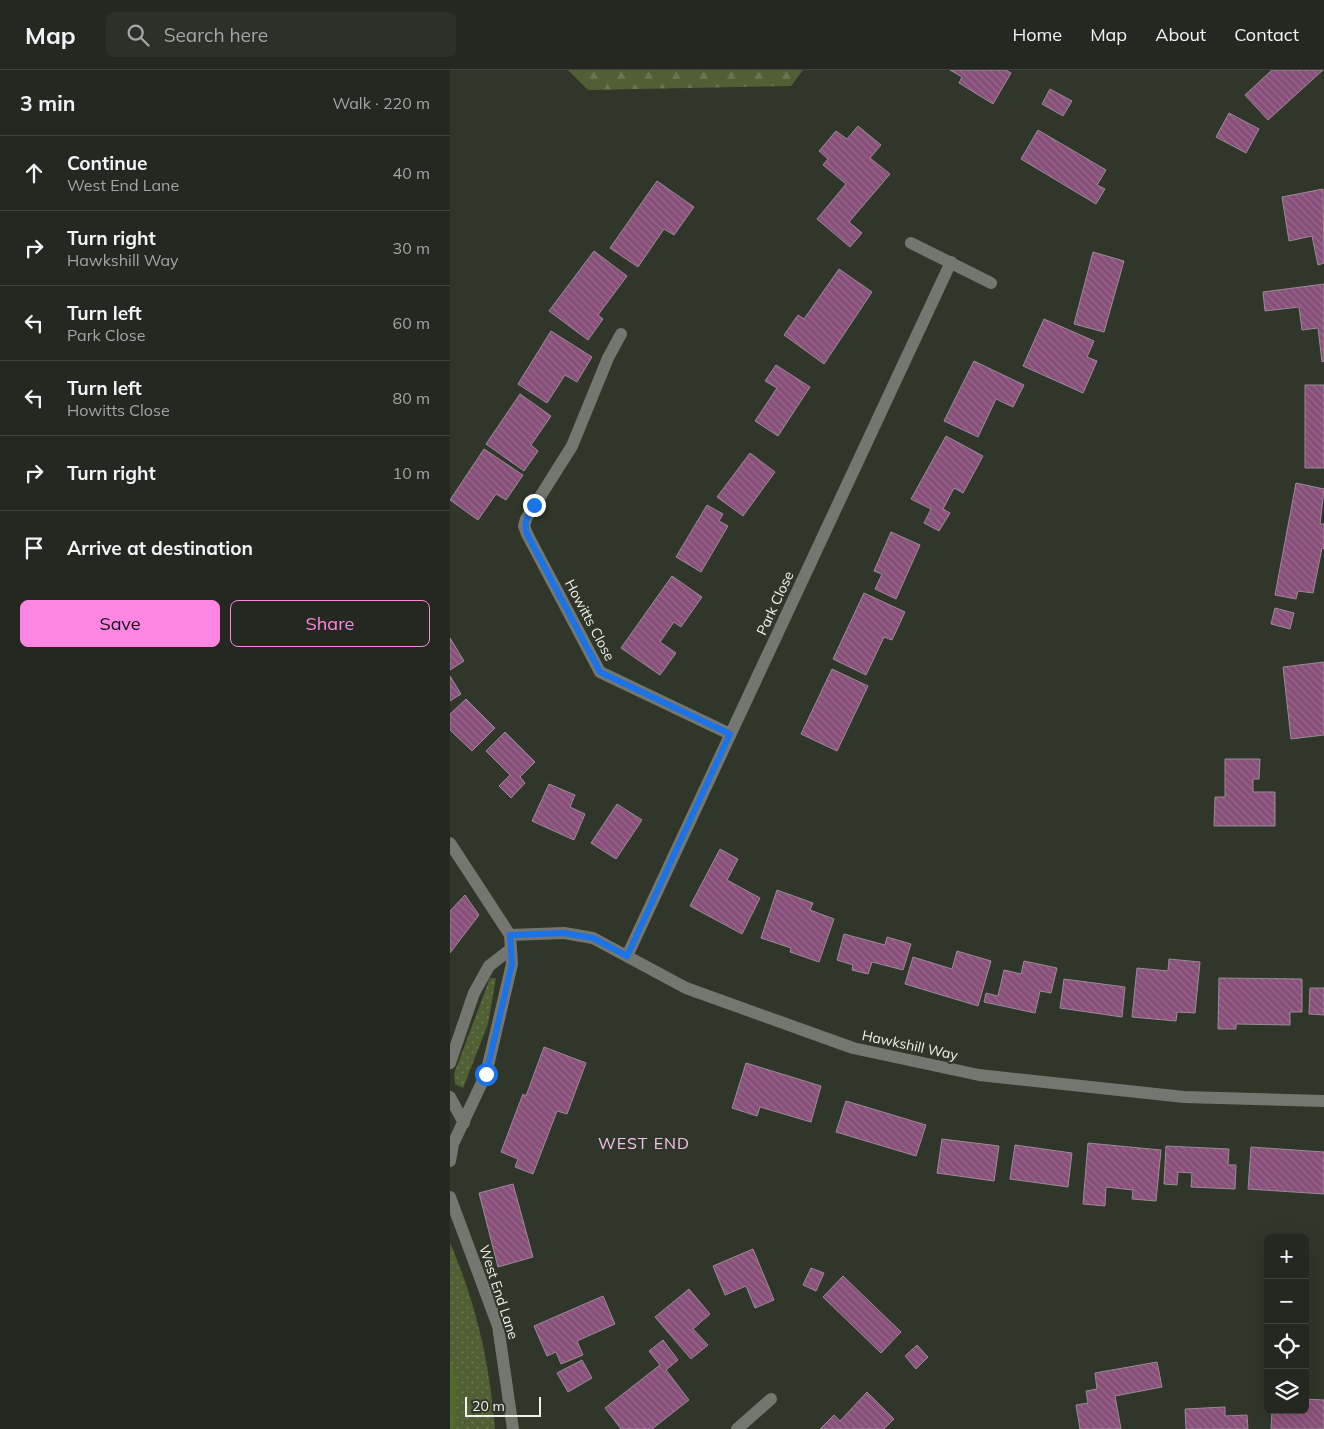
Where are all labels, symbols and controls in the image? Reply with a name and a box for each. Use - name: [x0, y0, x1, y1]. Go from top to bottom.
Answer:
- search box: [106, 12, 456, 57]
- text: Map: [25, 20, 76, 50]
- icon: search: [124, 21, 152, 49]
- text: Search here: [164, 23, 268, 47]
- text: Home: [1012, 23, 1062, 46]
- text: Map: [1090, 23, 1127, 46]
- text: About: [1155, 23, 1206, 46]
- text: Contact: [1234, 23, 1299, 46]
- text: 3 min: [20, 90, 75, 116]
- text: Walk · 220 m: [332, 93, 430, 113]
- text: Continue: [67, 151, 147, 175]
- icon: ahead: [20, 159, 48, 187]
- text: 40 m: [393, 163, 430, 183]
- text: West End Lane: [67, 175, 179, 195]
- text: Turn right: [67, 226, 156, 250]
- icon: right: [20, 234, 48, 262]
- text: 30 m: [393, 238, 430, 258]
- text: Hawkshill Way: [67, 250, 179, 270]
- text: Turn left: [67, 301, 142, 325]
- icon: left: [20, 309, 48, 337]
- text: 60 m: [393, 313, 430, 333]
- text: Park Close: [67, 325, 145, 345]
- text: Turn left: [67, 376, 142, 400]
- icon: left: [20, 384, 48, 412]
- text: 80 m: [393, 388, 430, 408]
- text: Howitts Close: [67, 400, 170, 420]
- icon: right: [20, 459, 48, 487]
- text: Turn right: [67, 461, 156, 485]
- text: 10 m: [393, 463, 430, 483]
- route end: [523, 494, 546, 517]
- icon: arrive: [20, 534, 48, 562]
- text: Arrive at destination: [67, 536, 253, 560]
- street label: Park Close: [752, 568, 798, 638]
- street label: Howitts Close: [561, 576, 619, 664]
- button: Save: [20, 600, 220, 647]
- button: Share: [230, 600, 430, 647]
- street label: Hawkshill Way: [860, 1026, 960, 1064]
- route start: [475, 1063, 498, 1086]
- district label: WEST END: [598, 1133, 690, 1153]
- map controls: [1264, 1234, 1309, 1414]
- button: +: [1264, 1234, 1309, 1279]
- street label: West End Lane: [475, 1243, 523, 1341]
- button: −: [1264, 1279, 1309, 1324]
- button: locate: [1264, 1324, 1309, 1369]
- button: layers: [1264, 1369, 1309, 1414]
- scale bar: [465, 1394, 541, 1417]
- text: 20 m: [472, 1397, 505, 1415]

